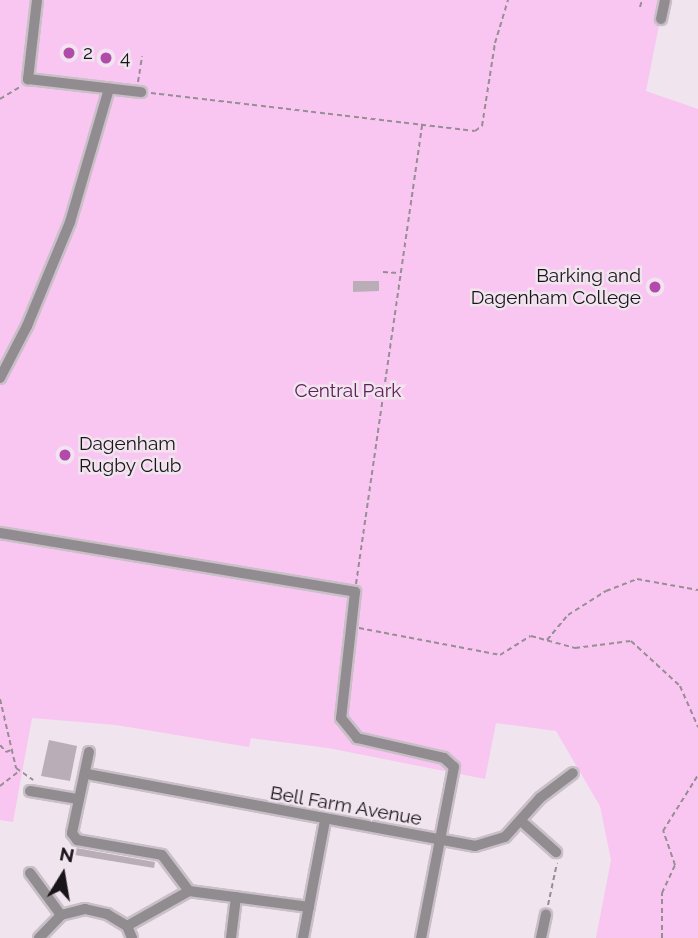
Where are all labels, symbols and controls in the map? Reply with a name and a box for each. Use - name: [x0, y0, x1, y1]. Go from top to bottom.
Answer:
- place label: 2: [83, 42, 93, 64]
- marker: 2: [61, 45, 77, 61]
- place label: 4: [120, 47, 130, 69]
- marker: 4: [98, 50, 114, 66]
- place label: Barking and Dagenham College: [471, 265, 641, 309]
- marker: Barking and Dagenham College: [647, 279, 663, 295]
- park label: Central Park: [294, 380, 402, 402]
- place label: Dagenham Rugby Club: [79, 433, 182, 477]
- marker: Dagenham Rugby Club: [57, 447, 73, 463]
- street label: Bell Farm Avenue: [268, 781, 424, 831]
- north arrow: [28, 840, 98, 910]
- text: N: [58, 842, 76, 867]

